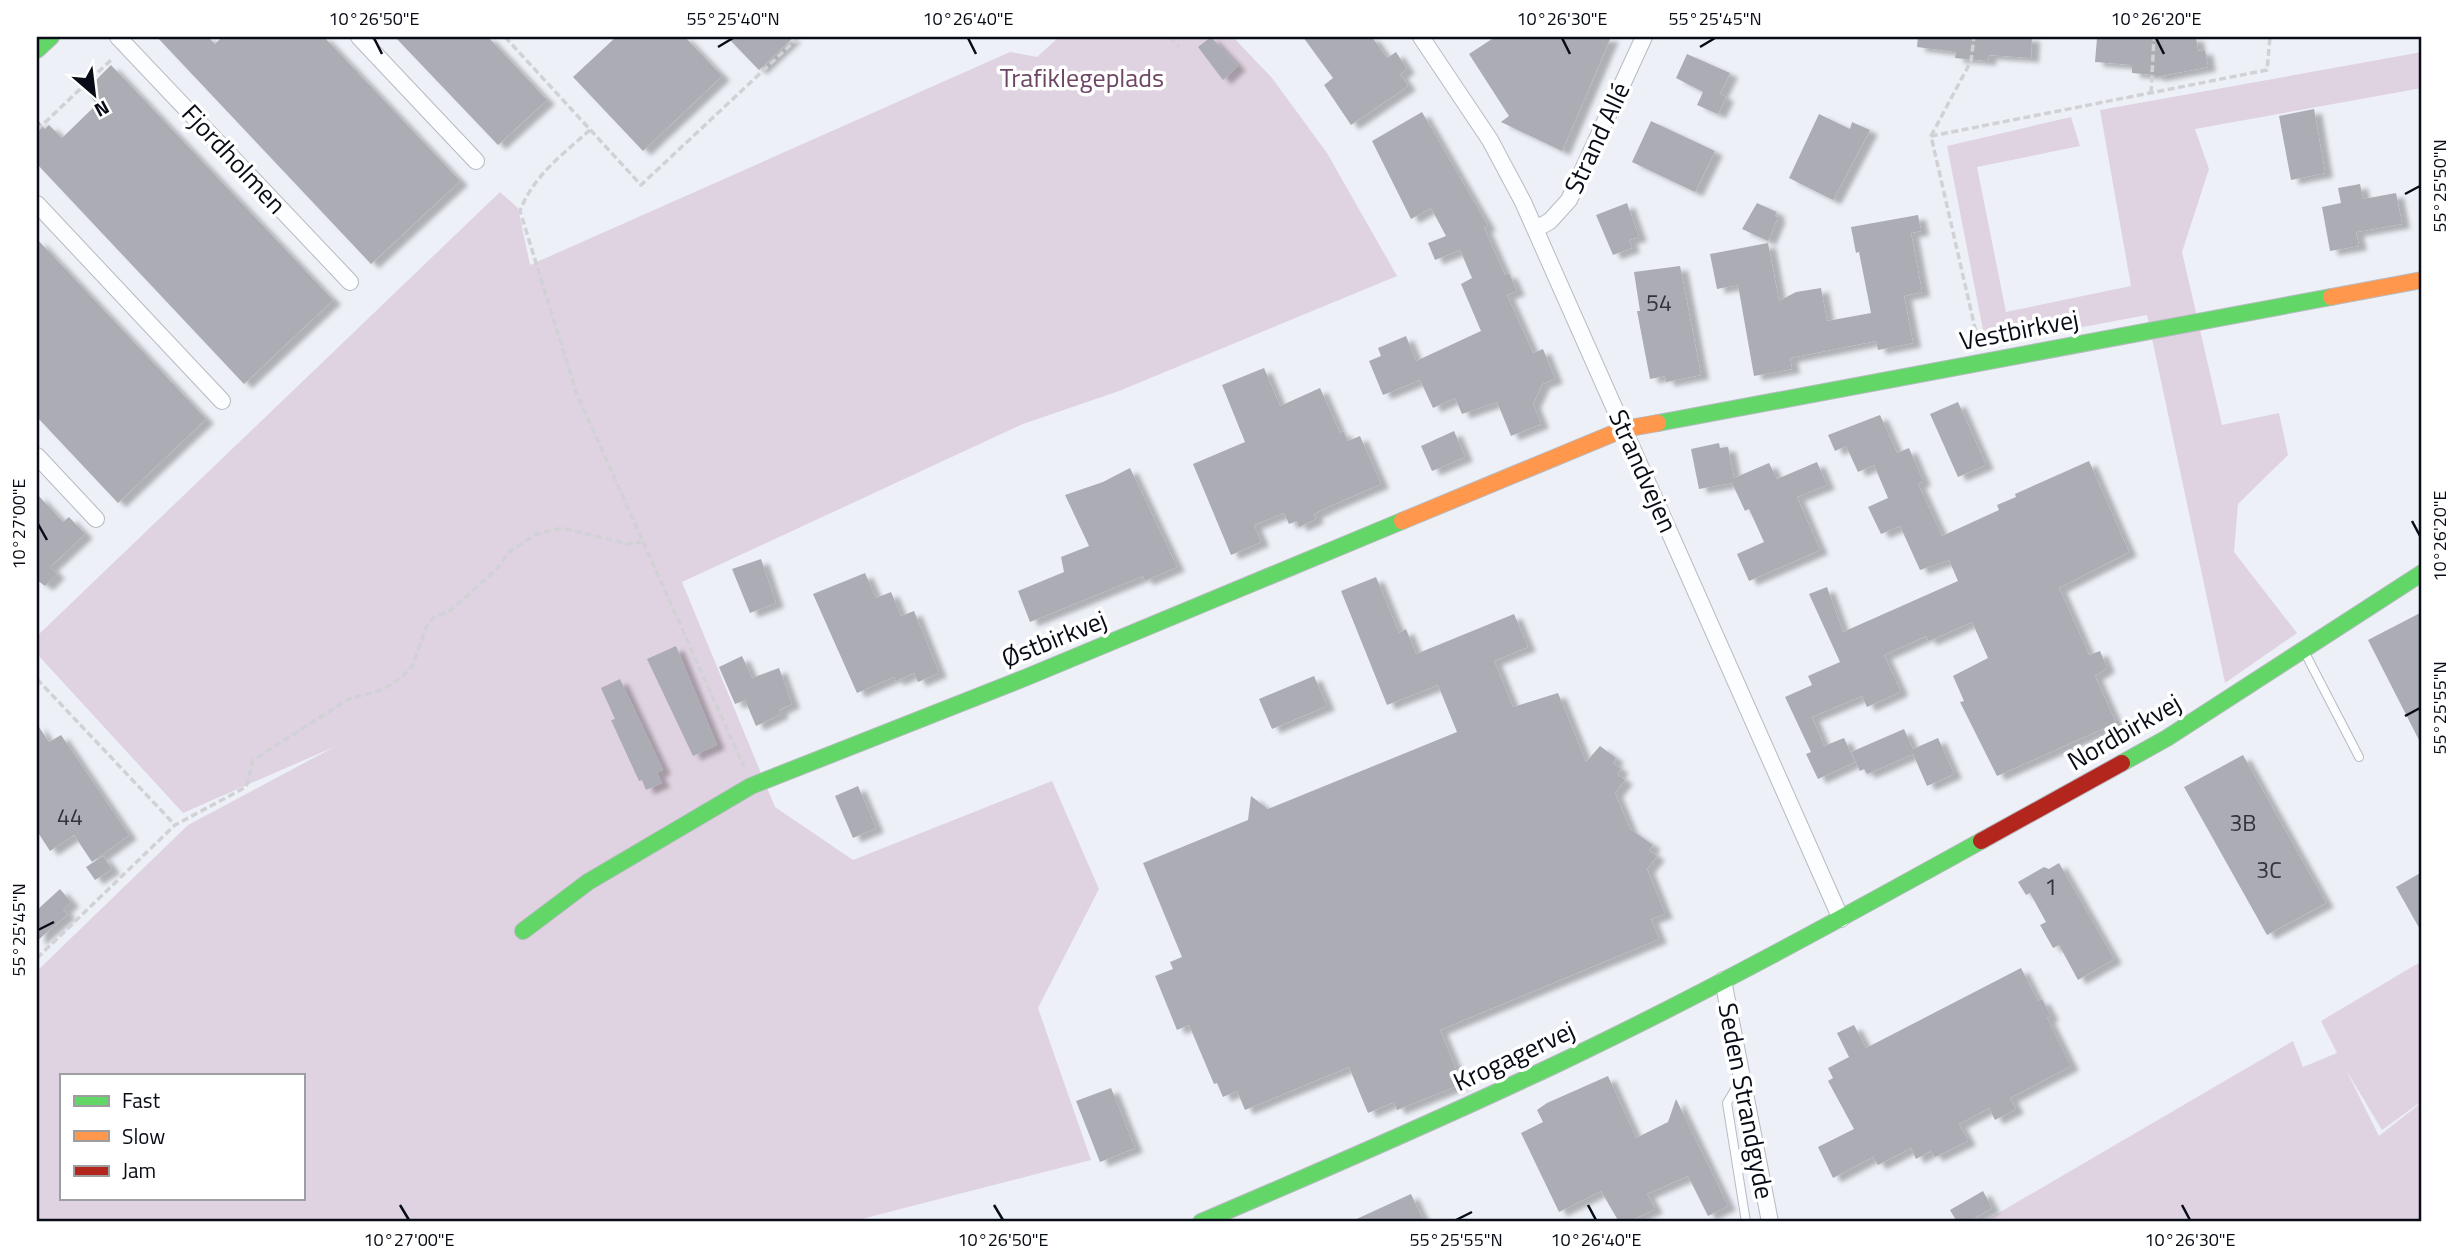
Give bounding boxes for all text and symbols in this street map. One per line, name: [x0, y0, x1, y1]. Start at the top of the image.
text: 10°26'50"E: [329, 5, 420, 32]
text: 55°25'40"N: [686, 5, 780, 32]
text: 10°26'40"E: [923, 5, 1014, 32]
text: 10°26'30"E: [1517, 5, 1608, 32]
text: 55°25'45"N: [1668, 5, 1762, 32]
text: 10°26'20"E: [2111, 5, 2202, 32]
park label: Trafiklegeplads: [1000, 58, 1164, 97]
north arrow: [60, 60, 130, 130]
street label: Strand Allé: [1554, 76, 1639, 200]
text: N: [90, 94, 115, 125]
street label: Fjordholmen: [173, 95, 296, 222]
text: 55°25'50"N: [2426, 139, 2453, 233]
house number: 54: [1646, 285, 1672, 320]
street label: Vestbirkvej: [1956, 299, 2082, 360]
street label: Strandvejen: [1599, 403, 1688, 539]
text: 10°27'00"E: [5, 478, 32, 569]
text: 10°26'20"E: [2426, 490, 2453, 581]
street label: Østbirkvej: [995, 600, 1112, 677]
text: 55°25'55"N: [2426, 661, 2453, 755]
street label: Nordbirkvej: [2060, 683, 2188, 780]
house number: 44: [57, 799, 83, 834]
house number: 3B: [2229, 805, 2257, 840]
house number: 3C: [2256, 852, 2282, 887]
house number: 1: [2045, 869, 2057, 904]
text: 55°25'45"N: [5, 883, 32, 977]
street label: Seden Strandgyde: [1708, 999, 1785, 1202]
street label: Krogagervej: [1447, 1010, 1581, 1101]
legend: [60, 1074, 304, 1200]
text: Fast: [122, 1084, 161, 1116]
text: Slow: [122, 1120, 165, 1152]
text: Jam: [122, 1154, 156, 1186]
text: 10°27'00"E: [364, 1226, 455, 1253]
text: 10°26'50"E: [958, 1226, 1049, 1253]
text: 55°25'55"N: [1409, 1226, 1503, 1253]
text: 10°26'40"E: [1551, 1226, 1642, 1253]
text: 10°26'30"E: [2145, 1226, 2236, 1253]

